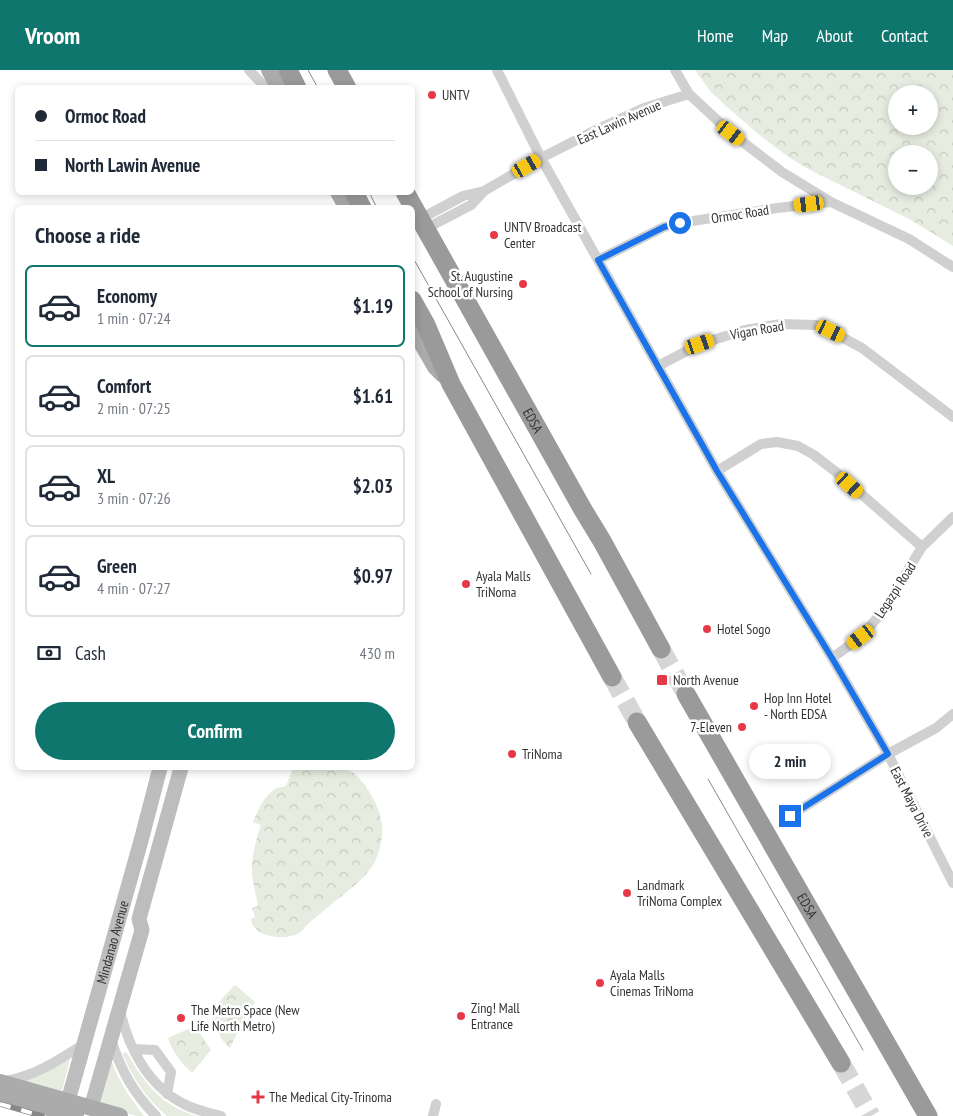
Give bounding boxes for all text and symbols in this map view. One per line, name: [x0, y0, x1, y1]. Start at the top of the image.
text: Vroom: [25, 20, 80, 51]
text: Home: [697, 24, 734, 47]
text: Map: [762, 24, 788, 47]
text: About: [816, 24, 853, 47]
text: Contact: [881, 24, 928, 47]
map controls: [888, 85, 938, 195]
button: +: [888, 85, 938, 135]
place label: UNTV: [442, 86, 470, 104]
marker: UNTV: [426, 89, 438, 101]
street label: East Lawin Avenue: [574, 95, 664, 148]
text: Ormoc Road: [65, 104, 146, 128]
car: [714, 118, 747, 148]
button: −: [888, 145, 938, 195]
car: [510, 152, 543, 180]
text: North Lawin Avenue: [65, 153, 200, 177]
car: [793, 195, 824, 213]
street label: Ormoc Road: [710, 201, 770, 227]
route start: [669, 212, 691, 234]
place label: UNTV Broadcast Center: [504, 218, 582, 252]
text: Choose a ride: [35, 221, 140, 249]
marker: UNTV Broadcast Center: [488, 229, 500, 241]
place label: St. Augustine School of Nursing: [428, 267, 513, 301]
marker: St. Augustine School of Nursing: [517, 278, 529, 290]
icon: car: [37, 284, 82, 329]
text: Economy: [97, 284, 157, 308]
text: $1.19: [353, 294, 393, 318]
text: 1 min · 07:24: [97, 308, 171, 328]
street label: Vigan Road: [728, 316, 785, 344]
car: [814, 318, 847, 344]
car: [683, 332, 716, 356]
icon: car: [37, 374, 82, 419]
text: Comfort: [97, 374, 151, 398]
text: $1.61: [353, 384, 393, 408]
text: 2 min · 07:25: [97, 398, 171, 418]
street label: EDSA: [519, 405, 547, 437]
icon: car: [37, 464, 82, 509]
text: XL: [97, 464, 115, 488]
car: [833, 469, 866, 501]
text: $2.03: [353, 474, 393, 498]
text: 3 min · 07:26: [97, 488, 171, 508]
icon: car: [37, 554, 82, 599]
text: Green: [97, 554, 137, 578]
street label: Legazpi Road: [870, 558, 920, 622]
text: $0.97: [353, 564, 393, 588]
place label: Ayala Malls TriNoma: [476, 567, 531, 601]
text: 4 min · 07:27: [97, 578, 171, 598]
marker: Ayala Malls TriNoma: [460, 578, 472, 590]
place label: Hotel Sogo: [717, 620, 770, 638]
car: [844, 622, 877, 652]
marker: Hotel Sogo: [701, 623, 713, 635]
icon: cash: [35, 639, 63, 667]
text: Cash: [75, 641, 106, 665]
text: 430 m: [360, 643, 395, 663]
place label: North Avenue: [673, 671, 739, 689]
marker: North Avenue: [655, 673, 669, 687]
place label: Hop Inn Hotel - North EDSA: [764, 689, 832, 723]
marker: Hop Inn Hotel - North EDSA: [748, 700, 760, 712]
button: Confirm: [35, 702, 395, 760]
place label: 7-Eleven: [690, 718, 732, 736]
marker: 7-Eleven: [736, 721, 748, 733]
callout: 2 min: [749, 744, 831, 778]
place label: TriNoma: [522, 745, 562, 763]
marker: TriNoma: [506, 748, 518, 760]
text: 2 min: [774, 751, 806, 771]
street label: East Maya Drive: [887, 764, 938, 841]
route end: [779, 805, 801, 827]
place label: Landmark TriNoma Complex: [637, 876, 722, 910]
marker: Landmark TriNoma Complex: [621, 887, 633, 899]
street label: EDSA: [793, 890, 822, 922]
street label: Mindanao Avenue: [92, 898, 133, 986]
place label: Ayala Malls Cinemas TriNoma: [610, 966, 694, 1000]
marker: Ayala Malls Cinemas TriNoma: [594, 977, 606, 989]
place label: Zing! Mall Entrance: [471, 999, 521, 1033]
place label: The Metro Space (New Life North Metro): [191, 1001, 300, 1035]
marker: Zing! Mall Entrance: [455, 1010, 467, 1022]
marker: The Metro Space (New Life North Metro): [175, 1012, 187, 1024]
place label: The Medical City-Trinoma: [269, 1088, 392, 1106]
marker: The Medical City-Trinoma: [251, 1090, 265, 1104]

